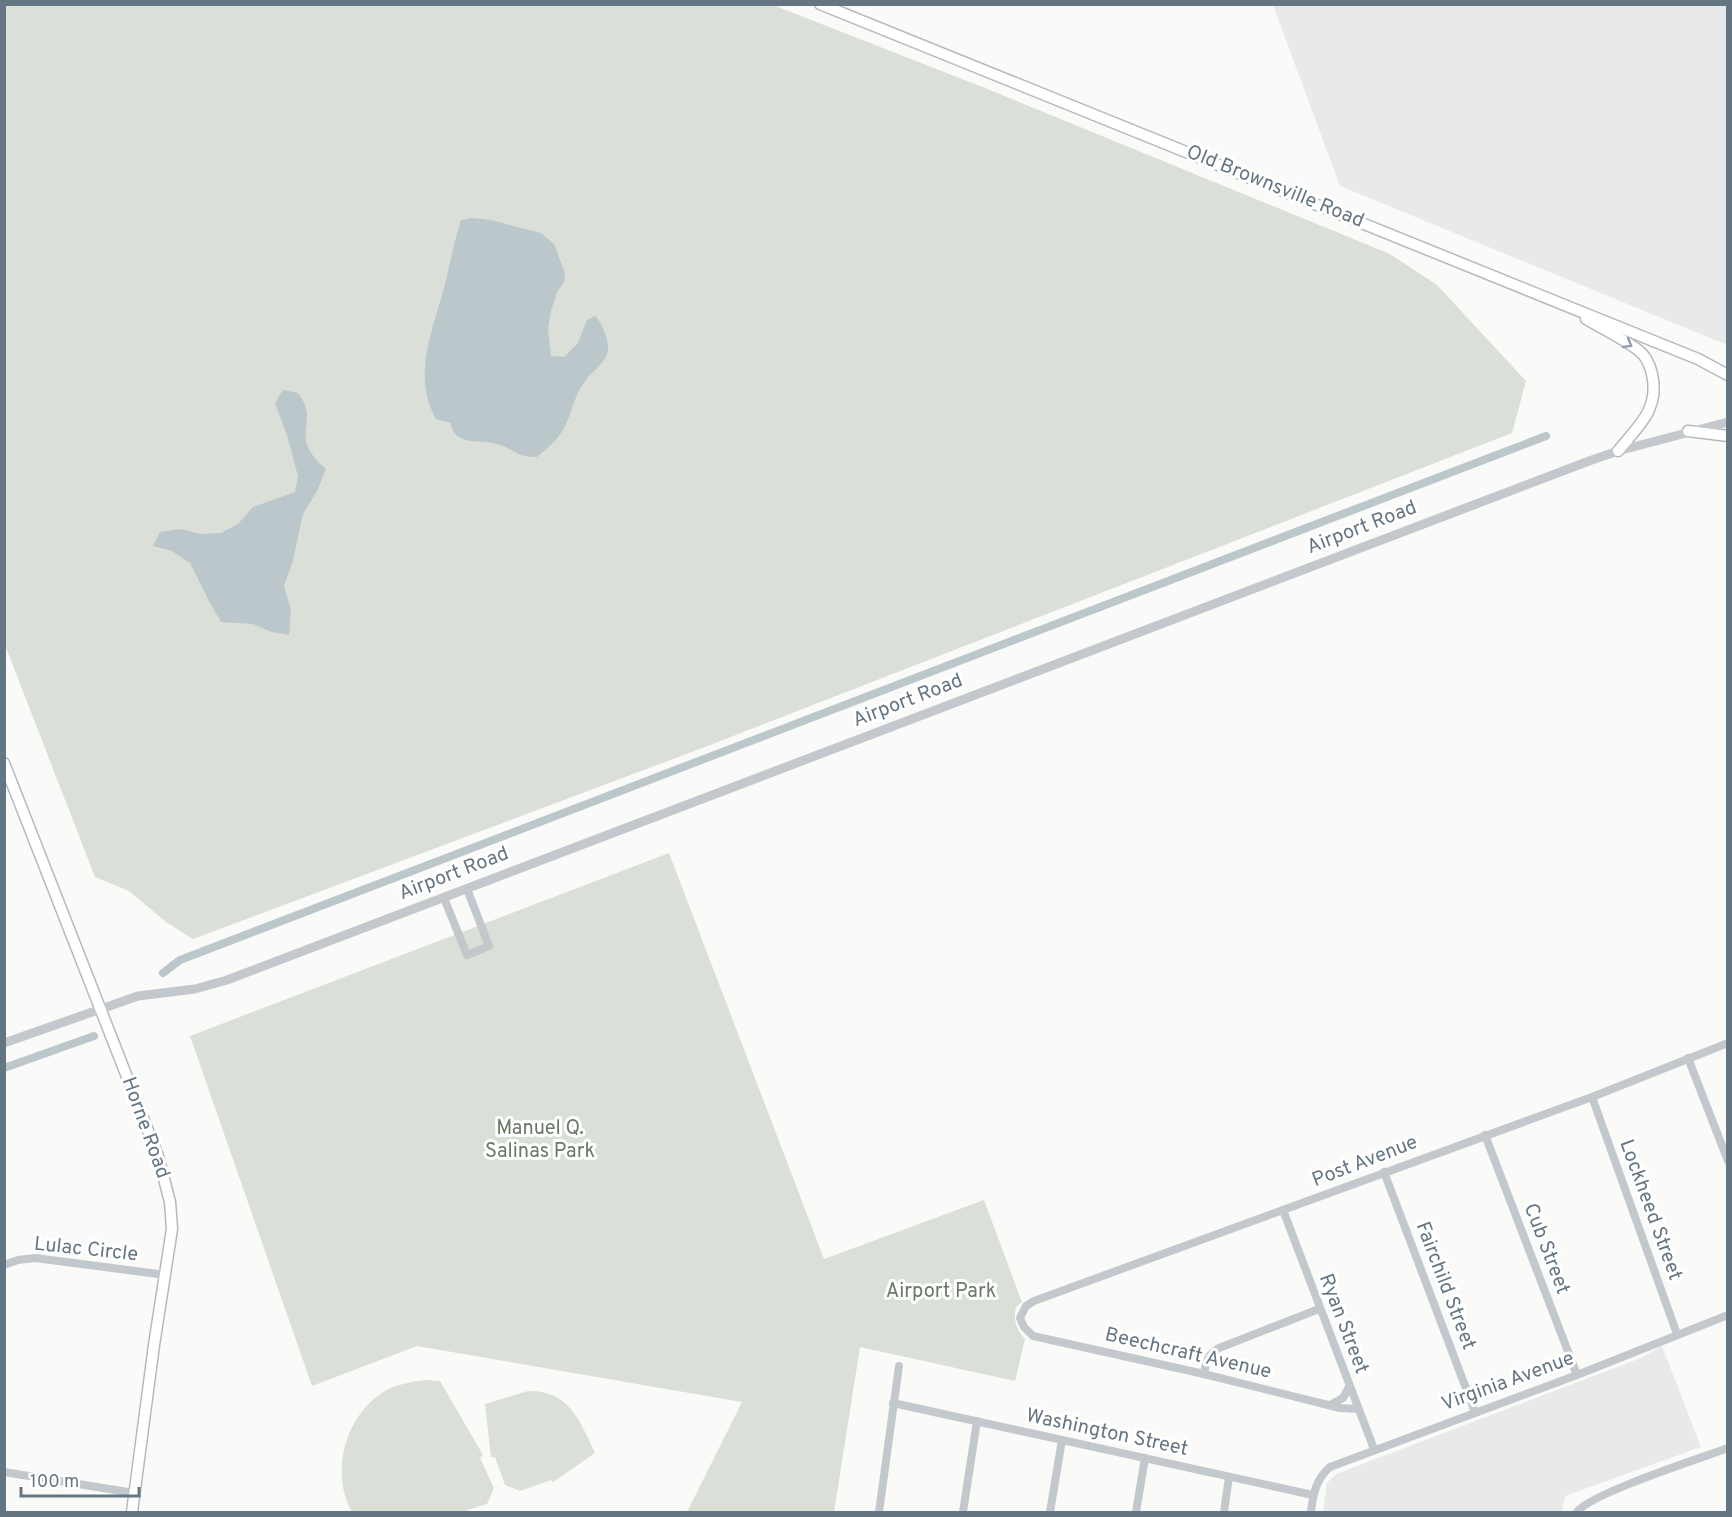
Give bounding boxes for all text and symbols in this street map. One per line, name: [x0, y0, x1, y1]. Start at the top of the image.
street label: Old Brownsville Road: [1182, 139, 1368, 235]
one-way arrow: [1622, 337, 1632, 349]
street label: Airport Road: [1303, 495, 1421, 561]
street label: Airport Road: [849, 668, 967, 734]
street label: Airport Road: [395, 841, 513, 907]
street label: Horne Road: [115, 1074, 175, 1182]
park label: Manuel Q. Salinas Park: [485, 1116, 595, 1165]
street label: Post Avenue: [1308, 1130, 1422, 1194]
street label: Lockheed Street: [1612, 1136, 1688, 1284]
street label: Cub Street: [1517, 1200, 1575, 1298]
street label: Fairchild Street: [1409, 1218, 1481, 1354]
street label: Lulac Circle: [33, 1232, 139, 1268]
street label: Ryan Street: [1312, 1270, 1374, 1378]
park label: Airport Park: [886, 1279, 996, 1305]
street label: Beechcraft Avenue: [1102, 1322, 1274, 1386]
street label: Virginia Avenue: [1438, 1346, 1578, 1418]
street label: Washington Street: [1024, 1403, 1190, 1463]
scale bar: [21, 1460, 140, 1498]
text: 100 m: [30, 1471, 79, 1494]

